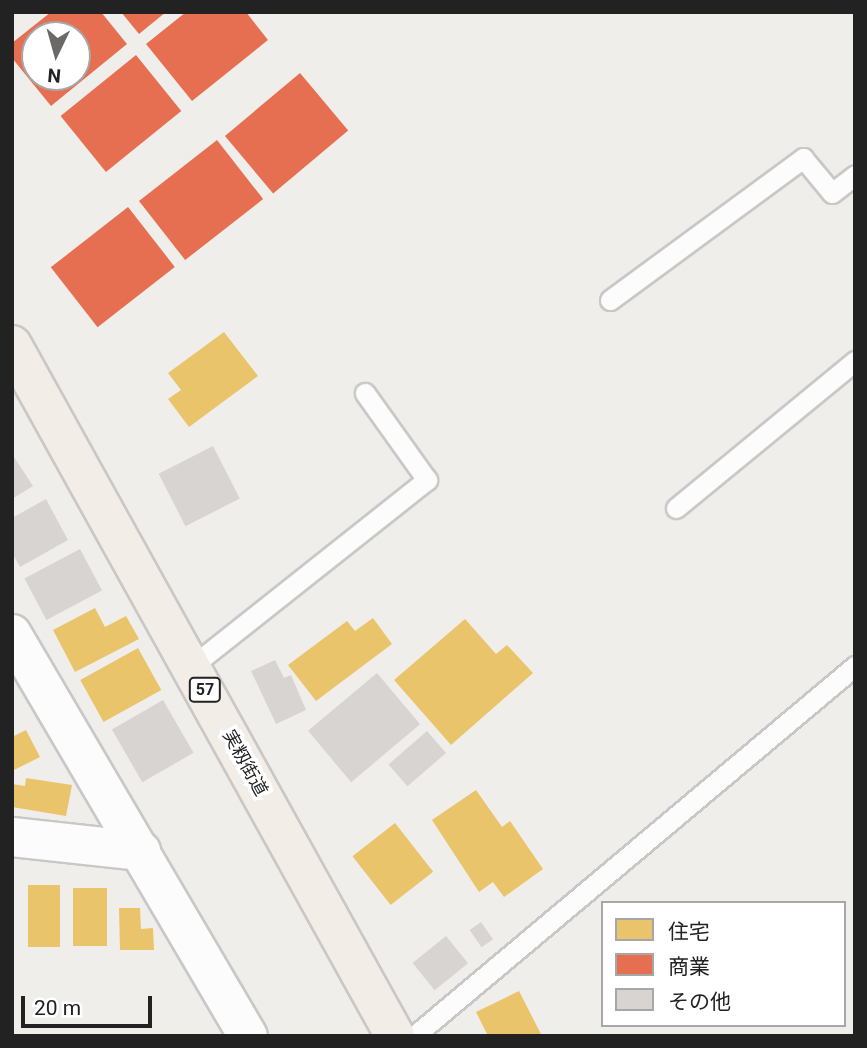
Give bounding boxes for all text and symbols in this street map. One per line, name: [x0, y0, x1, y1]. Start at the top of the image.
north arrow: [21, 21, 91, 91]
text: N: [47, 63, 62, 87]
road number: 57: [188, 678, 222, 702]
street label: 実籾街道: [218, 726, 272, 800]
legend: [601, 901, 846, 1027]
text: 住宅: [668, 920, 710, 944]
text: 商業: [668, 955, 710, 979]
scale bar: [24, 982, 156, 1026]
text: その他: [668, 990, 731, 1014]
text: 20 m: [34, 996, 81, 1020]

